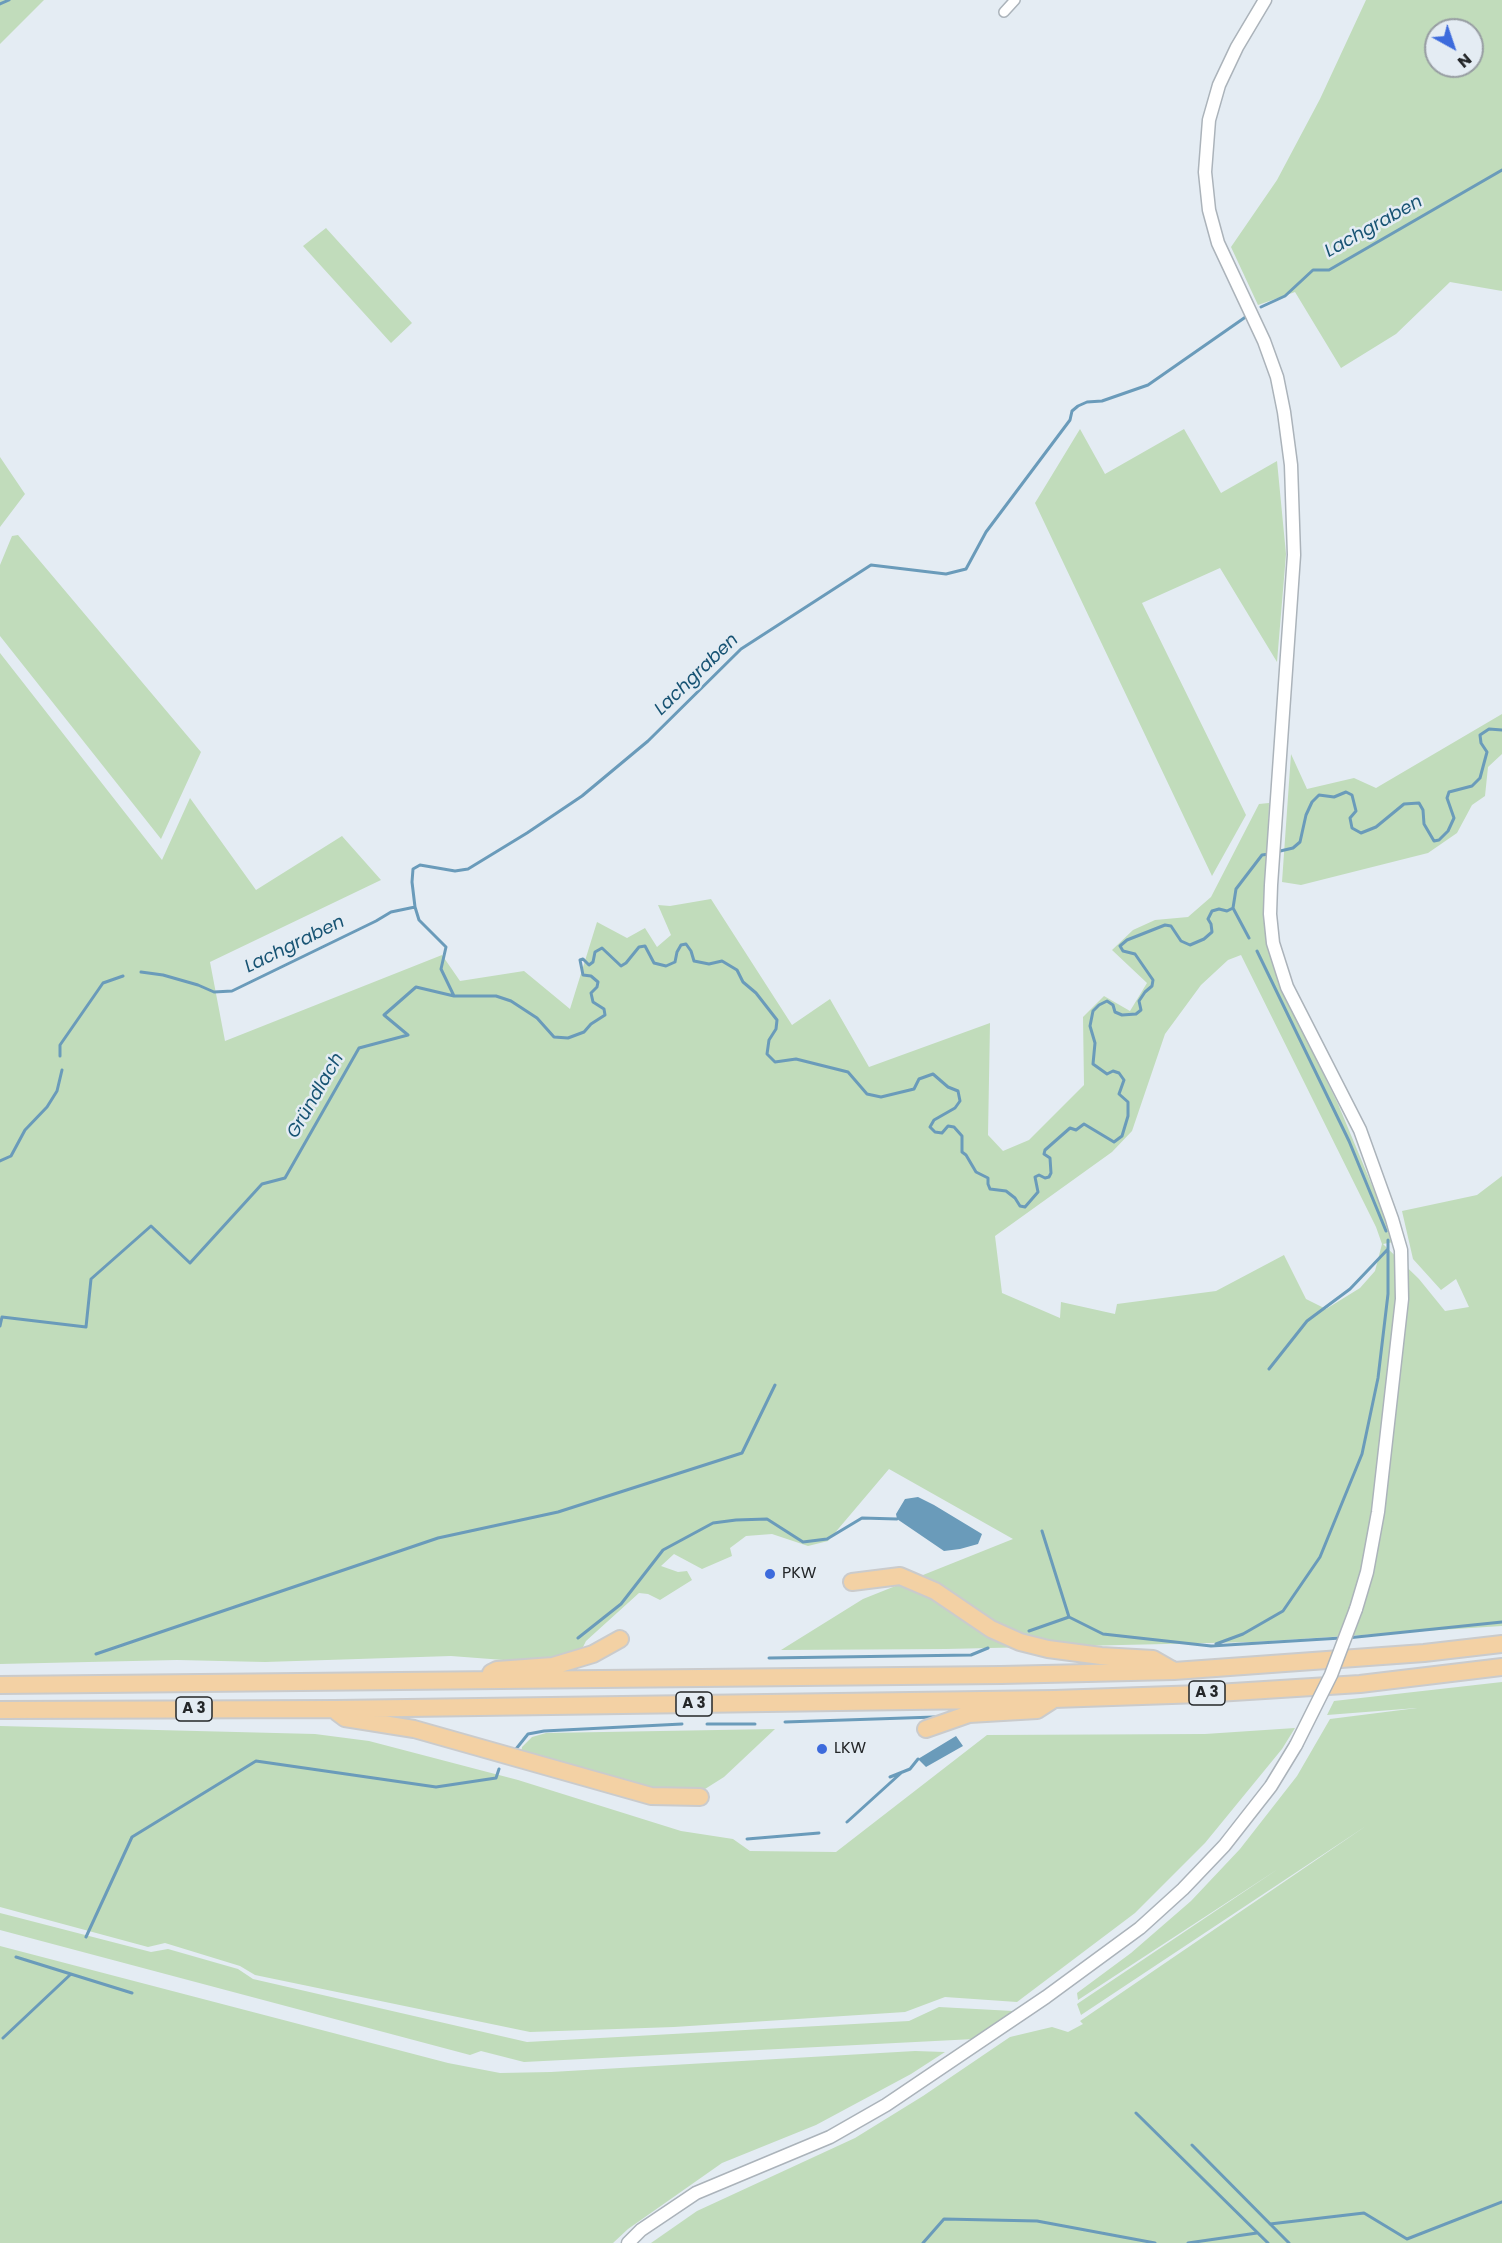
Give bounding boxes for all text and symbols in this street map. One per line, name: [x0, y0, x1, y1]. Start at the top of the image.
north arrow: [1424, 18, 1484, 78]
text: N: [1453, 48, 1477, 73]
water label: Lachgraben: [1321, 191, 1427, 263]
water label: Lachgraben: [651, 630, 743, 720]
water label: Lachgraben: [242, 912, 348, 978]
water label: Gründlach: [283, 1049, 349, 1143]
place label: PKW: [782, 1564, 816, 1584]
marker: PKW: [763, 1567, 777, 1581]
road number: A 3: [1189, 1681, 1225, 1705]
road number: A 3: [676, 1692, 712, 1716]
road number: A 3: [176, 1697, 212, 1721]
place label: LKW: [834, 1739, 866, 1759]
marker: LKW: [815, 1742, 829, 1756]

